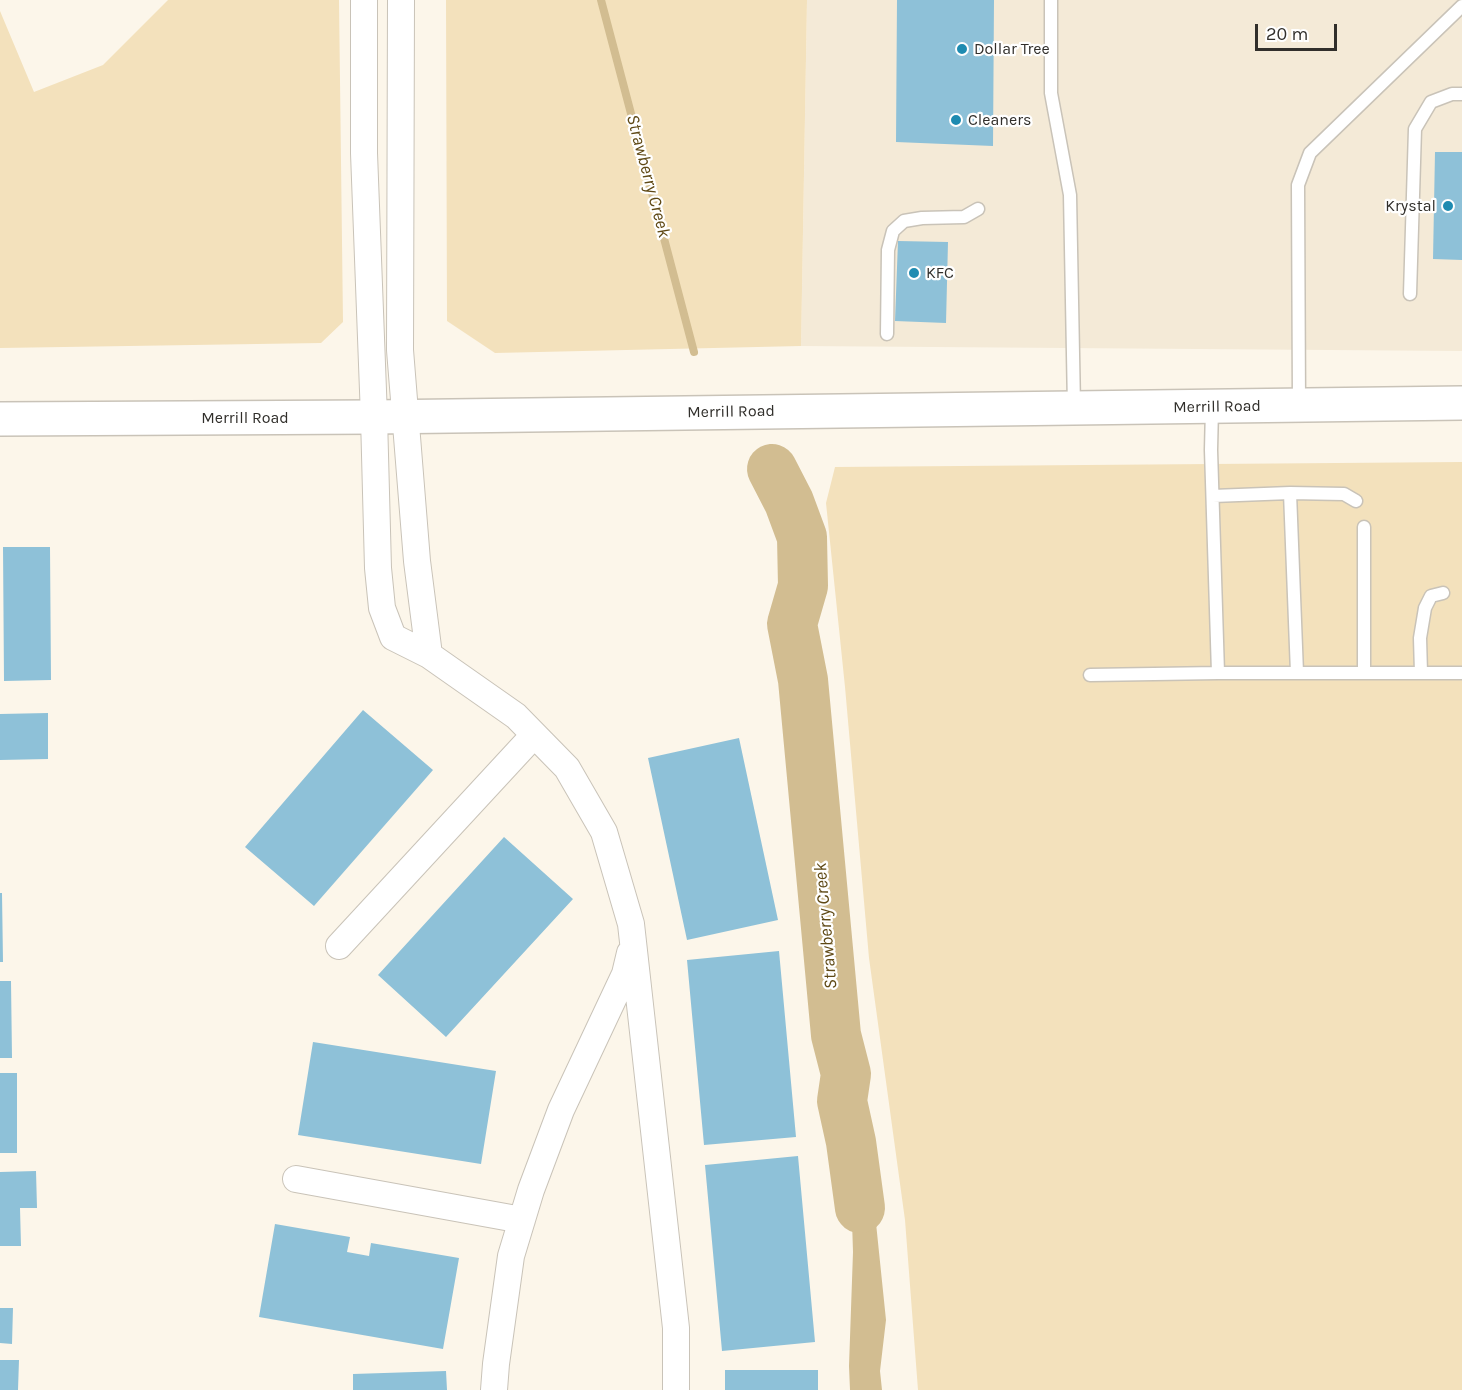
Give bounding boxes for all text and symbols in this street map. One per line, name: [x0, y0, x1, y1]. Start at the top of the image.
scale bar: [1258, 12, 1340, 50]
text: 20 m: [1266, 23, 1308, 45]
place label: Dollar Tree: [974, 39, 1050, 59]
marker: Dollar Tree: [955, 42, 969, 56]
place label: Cleaners: [968, 110, 1031, 130]
water label: Strawberry Creek: [621, 112, 675, 240]
marker: Cleaners: [949, 113, 963, 127]
place label: Krystal: [1385, 196, 1436, 216]
marker: Krystal: [1441, 199, 1455, 213]
place label: KFC: [926, 263, 954, 283]
marker: KFC: [907, 266, 921, 280]
street label: Merrill Road: [1173, 397, 1261, 417]
street label: Merrill Road: [687, 402, 775, 422]
street label: Merrill Road: [201, 408, 289, 428]
water label: Strawberry Creek: [810, 862, 842, 990]

